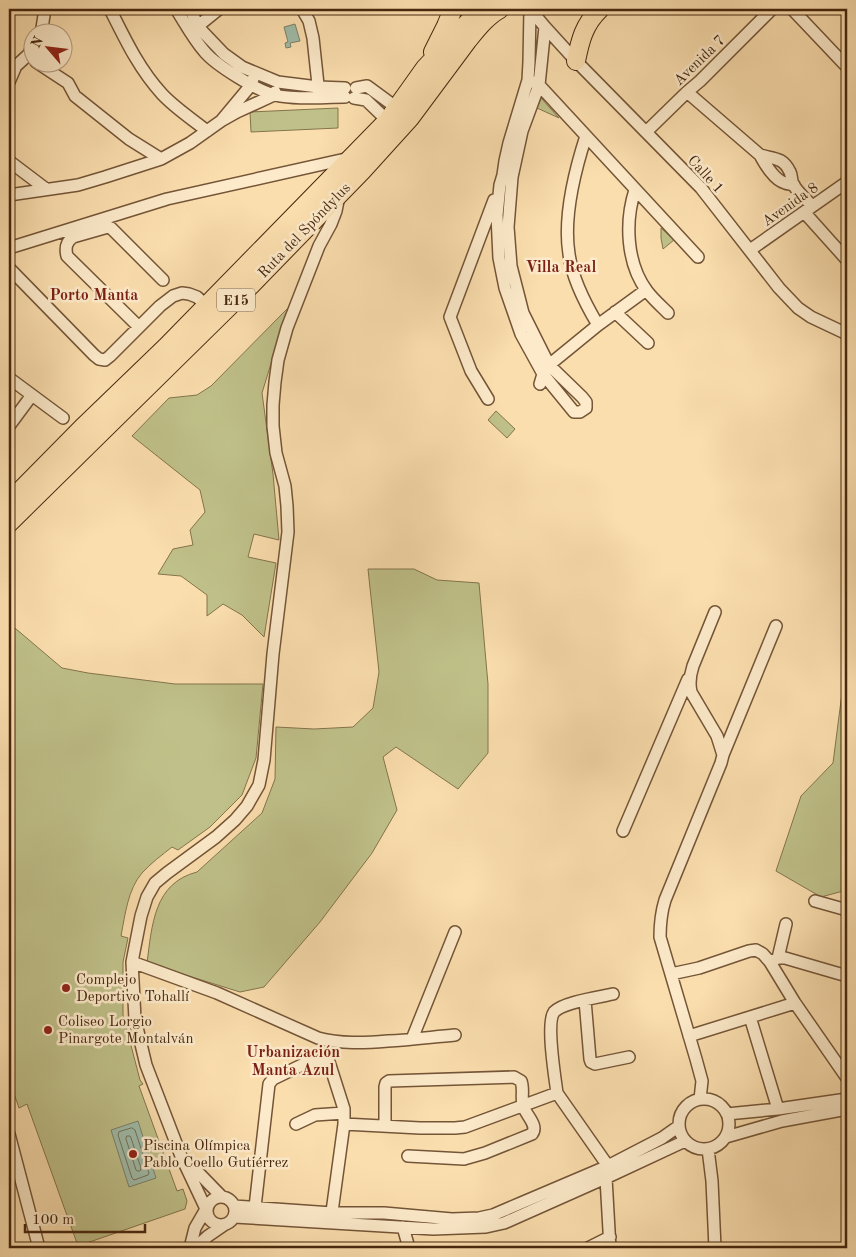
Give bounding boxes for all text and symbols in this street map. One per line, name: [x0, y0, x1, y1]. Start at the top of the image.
north arrow: [22, 22, 72, 72]
street label: Avenida 7: [671, 33, 729, 89]
text: N: [29, 34, 46, 50]
street label: Calle 1: [684, 153, 726, 197]
street label: Avenida 8: [760, 180, 822, 230]
street label: Ruta del Spóndylus: [256, 181, 354, 281]
district label: Villa Real: [526, 260, 596, 276]
district label: Porto Manta: [50, 288, 139, 304]
road number: E15: [217, 288, 255, 312]
place label: Complejo Deportivo Tohallí: [76, 973, 190, 1005]
marker: Complejo Deportivo Tohallí: [60, 982, 72, 994]
place label: Coliseo Lorgio Pinargote Montalván: [58, 1015, 194, 1047]
marker: Coliseo Lorgio Pinargote Montalván: [42, 1024, 54, 1036]
district label: Urbanización Manta Azul: [246, 1045, 340, 1079]
place label: Piscina Olímpica Pablo Coello Gutiérrez: [143, 1139, 288, 1171]
marker: Piscina Olímpica Pablo Coello Gutiérrez: [127, 1148, 139, 1160]
scale bar: [25, 1202, 145, 1234]
text: 100 m: [32, 1213, 74, 1228]

